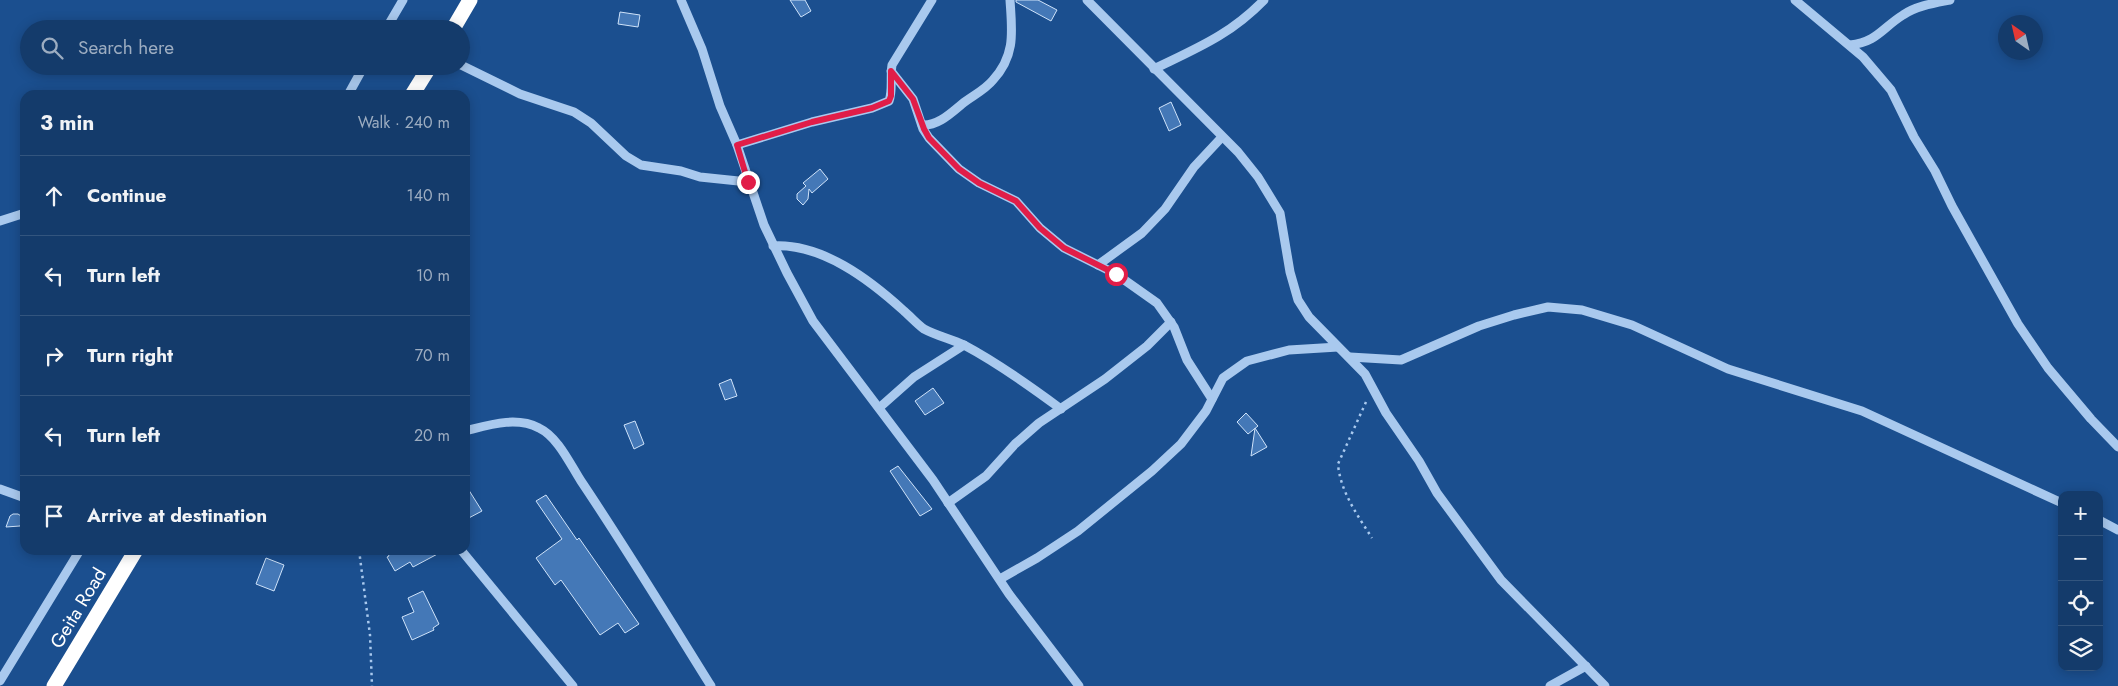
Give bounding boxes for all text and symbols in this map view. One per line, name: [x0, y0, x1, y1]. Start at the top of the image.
north arrow: [1998, 15, 2043, 60]
search box: [20, 20, 470, 75]
icon: search: [38, 34, 66, 62]
text: Search here: [78, 34, 174, 61]
text: 3 min: [40, 108, 94, 138]
text: Walk · 240 m: [358, 111, 450, 134]
route end: [737, 171, 760, 194]
icon: ahead: [40, 182, 68, 210]
text: Continue: [87, 182, 166, 209]
text: 140 m: [407, 184, 450, 207]
icon: left: [40, 262, 68, 290]
text: Turn left: [87, 262, 160, 289]
route start: [1105, 263, 1128, 286]
text: 10 m: [416, 264, 450, 287]
icon: right: [40, 342, 68, 370]
text: Turn right: [87, 342, 173, 369]
text: 70 m: [415, 344, 450, 367]
icon: left: [40, 422, 68, 450]
text: Turn left: [87, 422, 160, 449]
text: 20 m: [414, 424, 450, 447]
map controls: [2058, 491, 2103, 671]
button: +: [2058, 491, 2103, 536]
icon: arrive: [40, 502, 68, 530]
text: Arrive at destination: [87, 502, 267, 529]
button: −: [2058, 536, 2103, 581]
street label: Geita Road: [43, 563, 113, 653]
button: locate: [2058, 581, 2103, 626]
button: layers: [2058, 626, 2103, 671]

